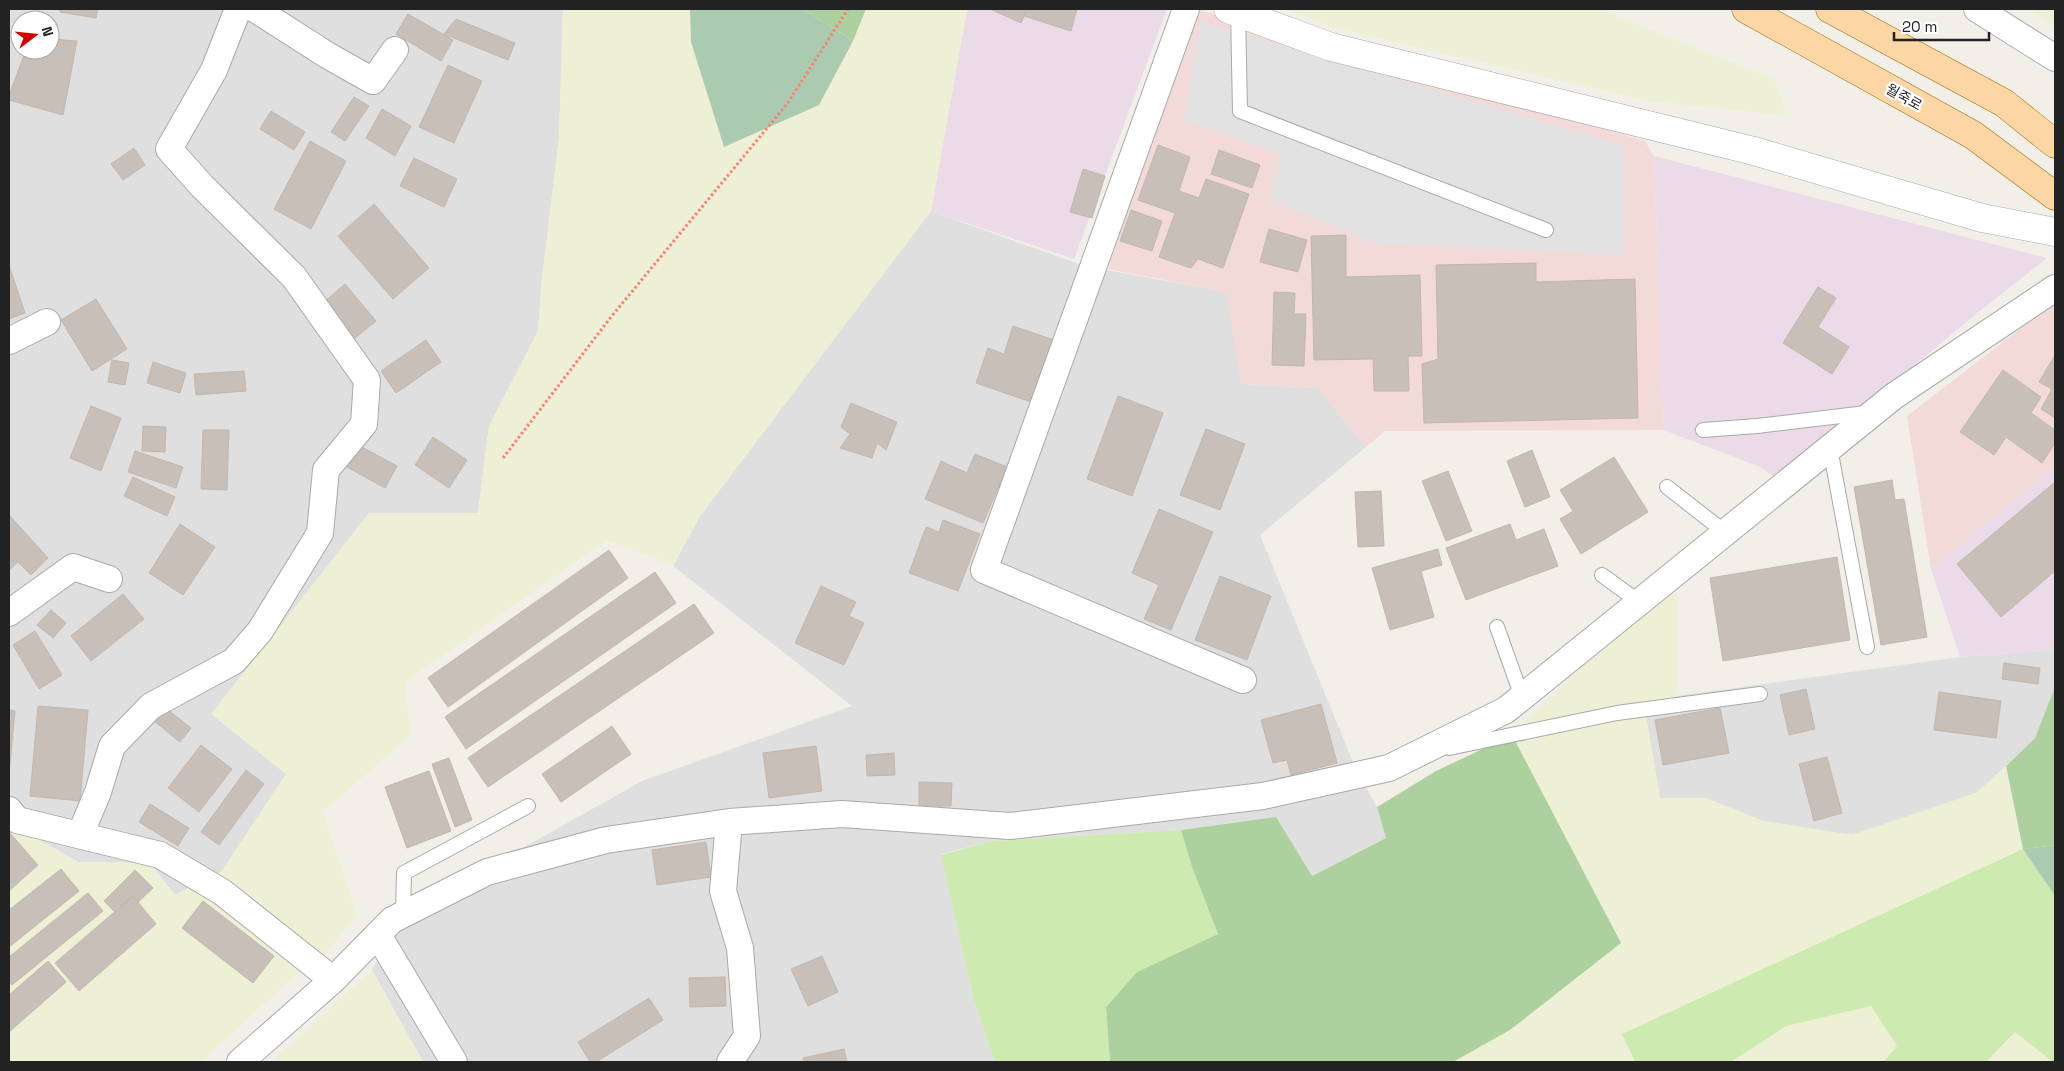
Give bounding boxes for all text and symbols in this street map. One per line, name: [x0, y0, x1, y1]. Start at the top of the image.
north arrow: [10, 10, 60, 60]
scale bar: [1894, 10, 1989, 42]
text: 20 m: [1902, 17, 1937, 36]
text: N: [38, 24, 57, 38]
street label: 월죽로: [1883, 80, 1925, 114]

